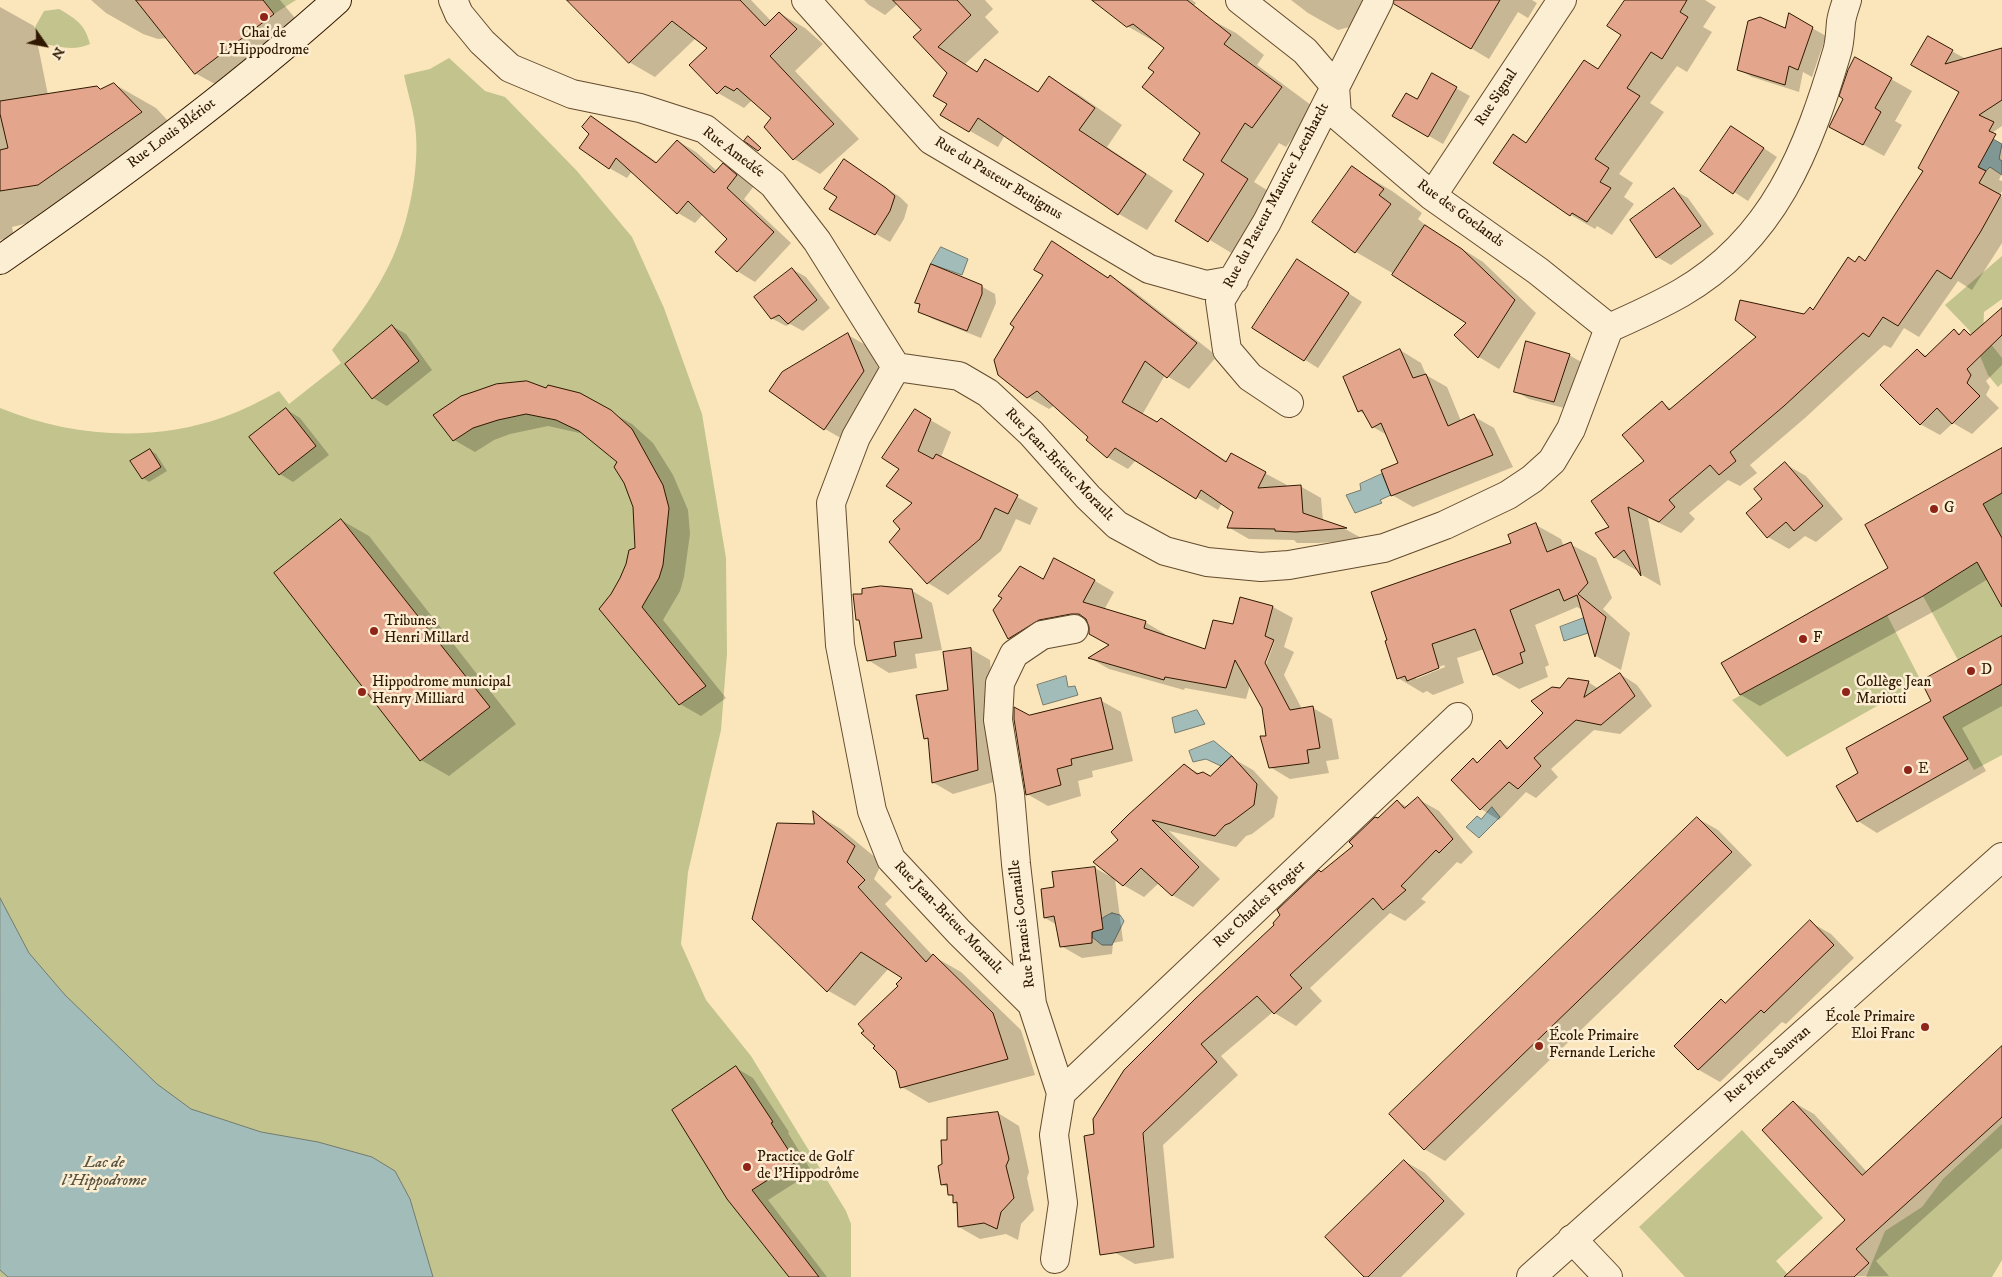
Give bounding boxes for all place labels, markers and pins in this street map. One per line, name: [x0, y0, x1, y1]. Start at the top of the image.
marker: Chai de L'Hippodrome: [258, 11, 270, 23]
place label: Chai de L'Hippodrome: [219, 25, 309, 60]
place label: G: [1944, 500, 1954, 518]
marker: G: [1928, 503, 1940, 515]
place label: Tribunes Henri Millard: [384, 613, 469, 648]
marker: Tribunes Henri Millard: [368, 625, 380, 637]
place label: F: [1813, 630, 1822, 648]
marker: F: [1797, 633, 1809, 645]
place label: D: [1981, 662, 1992, 680]
marker: D: [1965, 665, 1977, 677]
place label: Hippodrome municipal Henry Milliard: [372, 674, 511, 709]
place label: Collège Jean Mariotti: [1856, 674, 1931, 709]
marker: Hippodrome municipal Henry Milliard: [356, 686, 368, 698]
marker: Collège Jean Mariotti: [1840, 686, 1852, 698]
place label: E: [1918, 761, 1929, 779]
marker: E: [1902, 764, 1914, 776]
place label: École Primaire Eloi Franc: [1825, 1009, 1915, 1044]
marker: École Primaire Eloi Franc: [1919, 1021, 1931, 1033]
place label: École Primaire Fernande Leriche: [1549, 1028, 1655, 1063]
marker: École Primaire Fernande Leriche: [1533, 1040, 1545, 1052]
place label: Practice de Golf de l'Hippodrôme: [757, 1149, 859, 1184]
marker: Practice de Golf de l'Hippodrôme: [741, 1161, 753, 1173]

